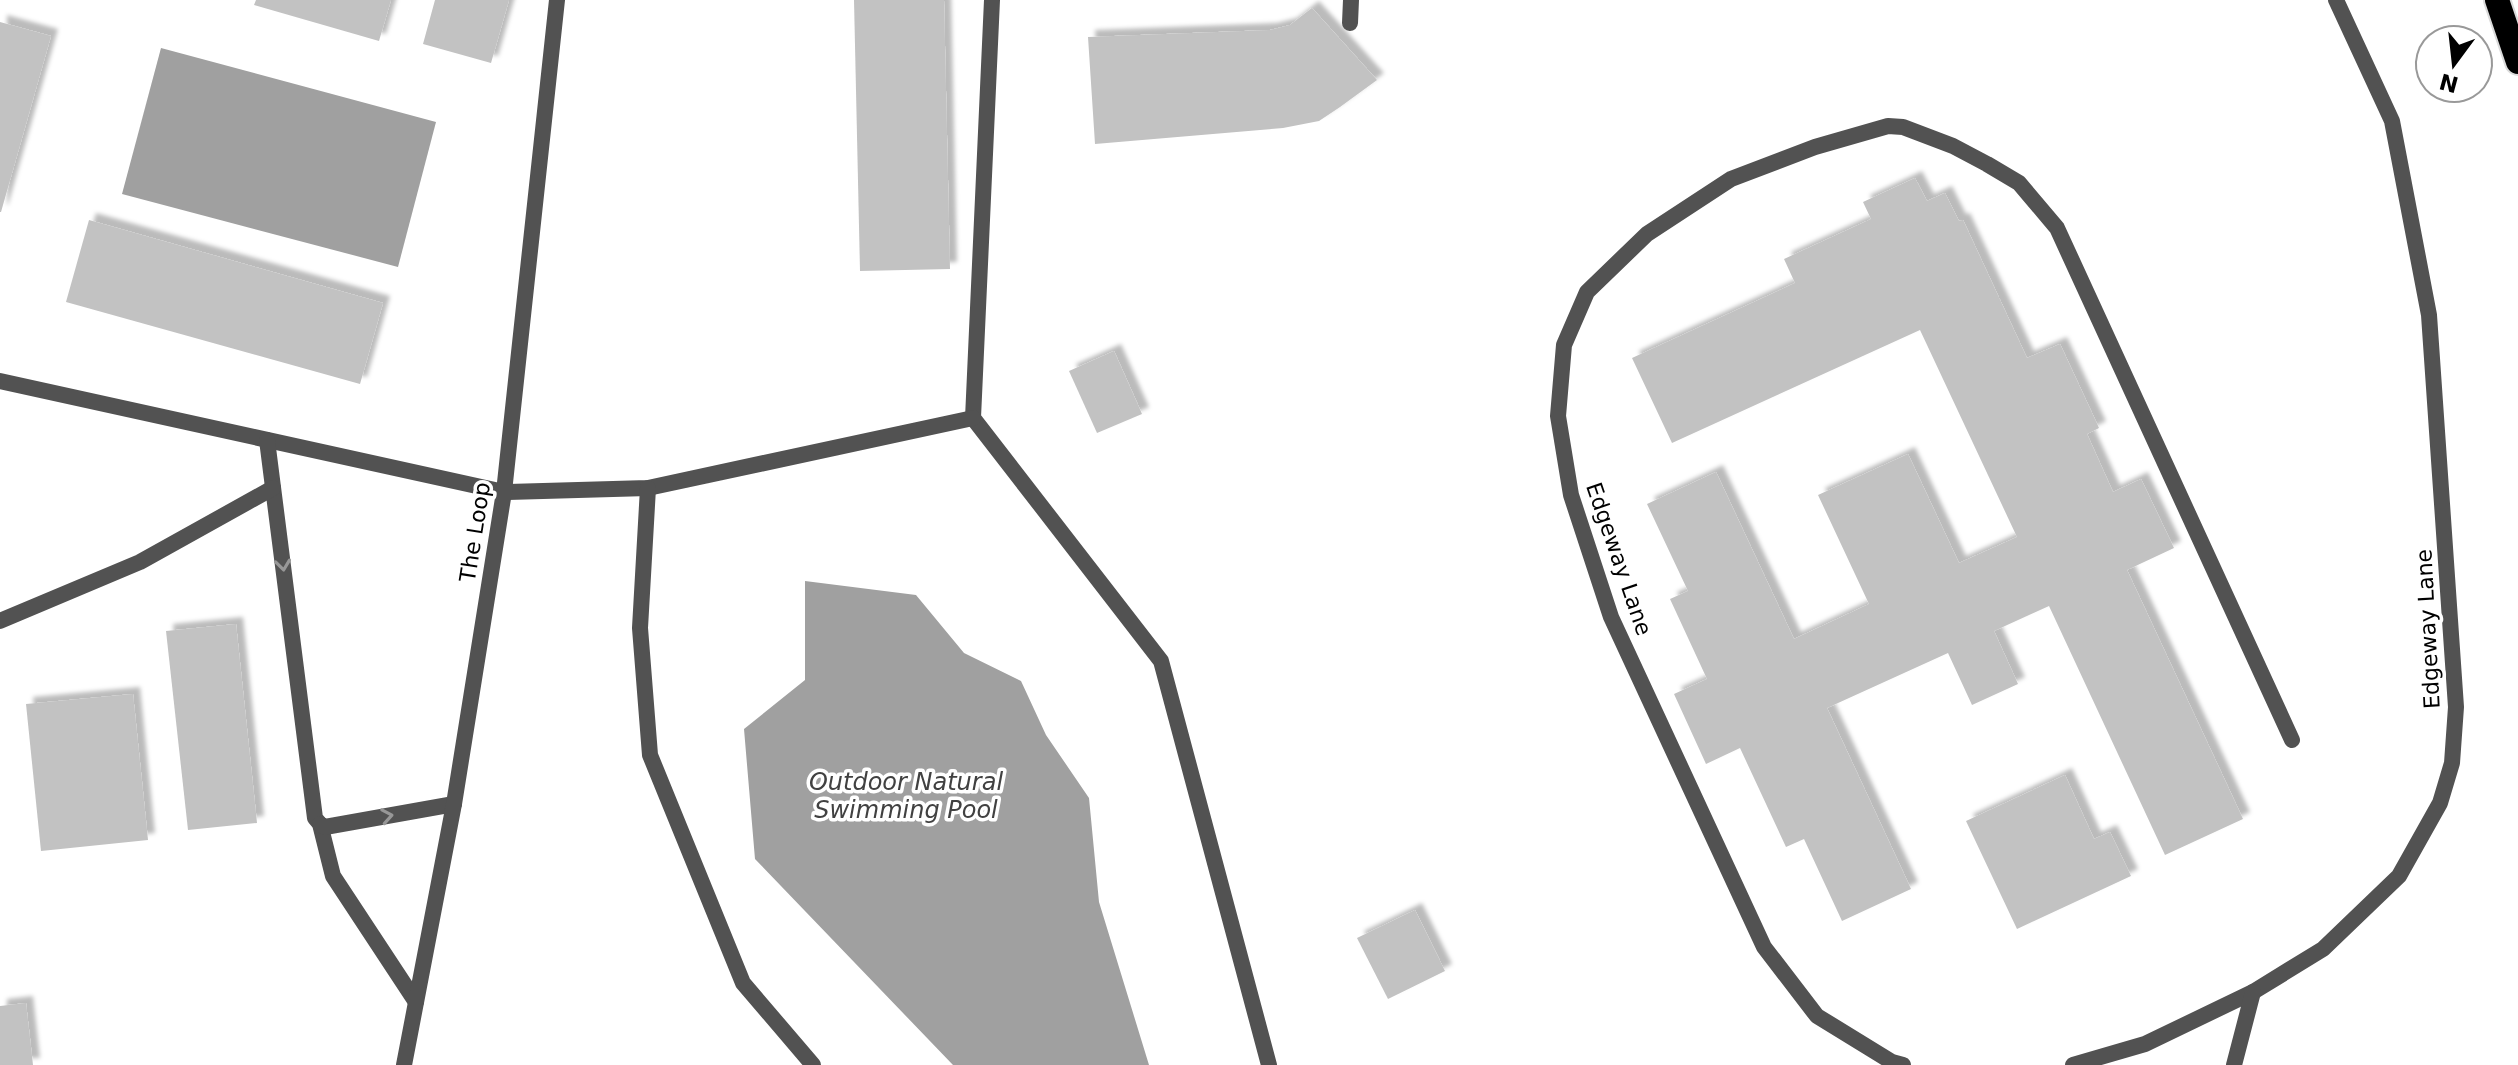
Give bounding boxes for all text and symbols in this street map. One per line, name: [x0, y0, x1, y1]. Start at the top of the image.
north arrow: [2414, 24, 2494, 104]
text: N: [2437, 68, 2461, 97]
street label: Edgeway Lane: [1581, 479, 1657, 639]
street label: The Loop: [455, 480, 495, 585]
street label: Edgeway Lane: [2411, 548, 2445, 710]
one-way arrow: [274, 559, 291, 572]
water label: Outdoor Natural Swimming Pool: [809, 768, 1003, 824]
one-way arrow: [380, 808, 393, 825]

